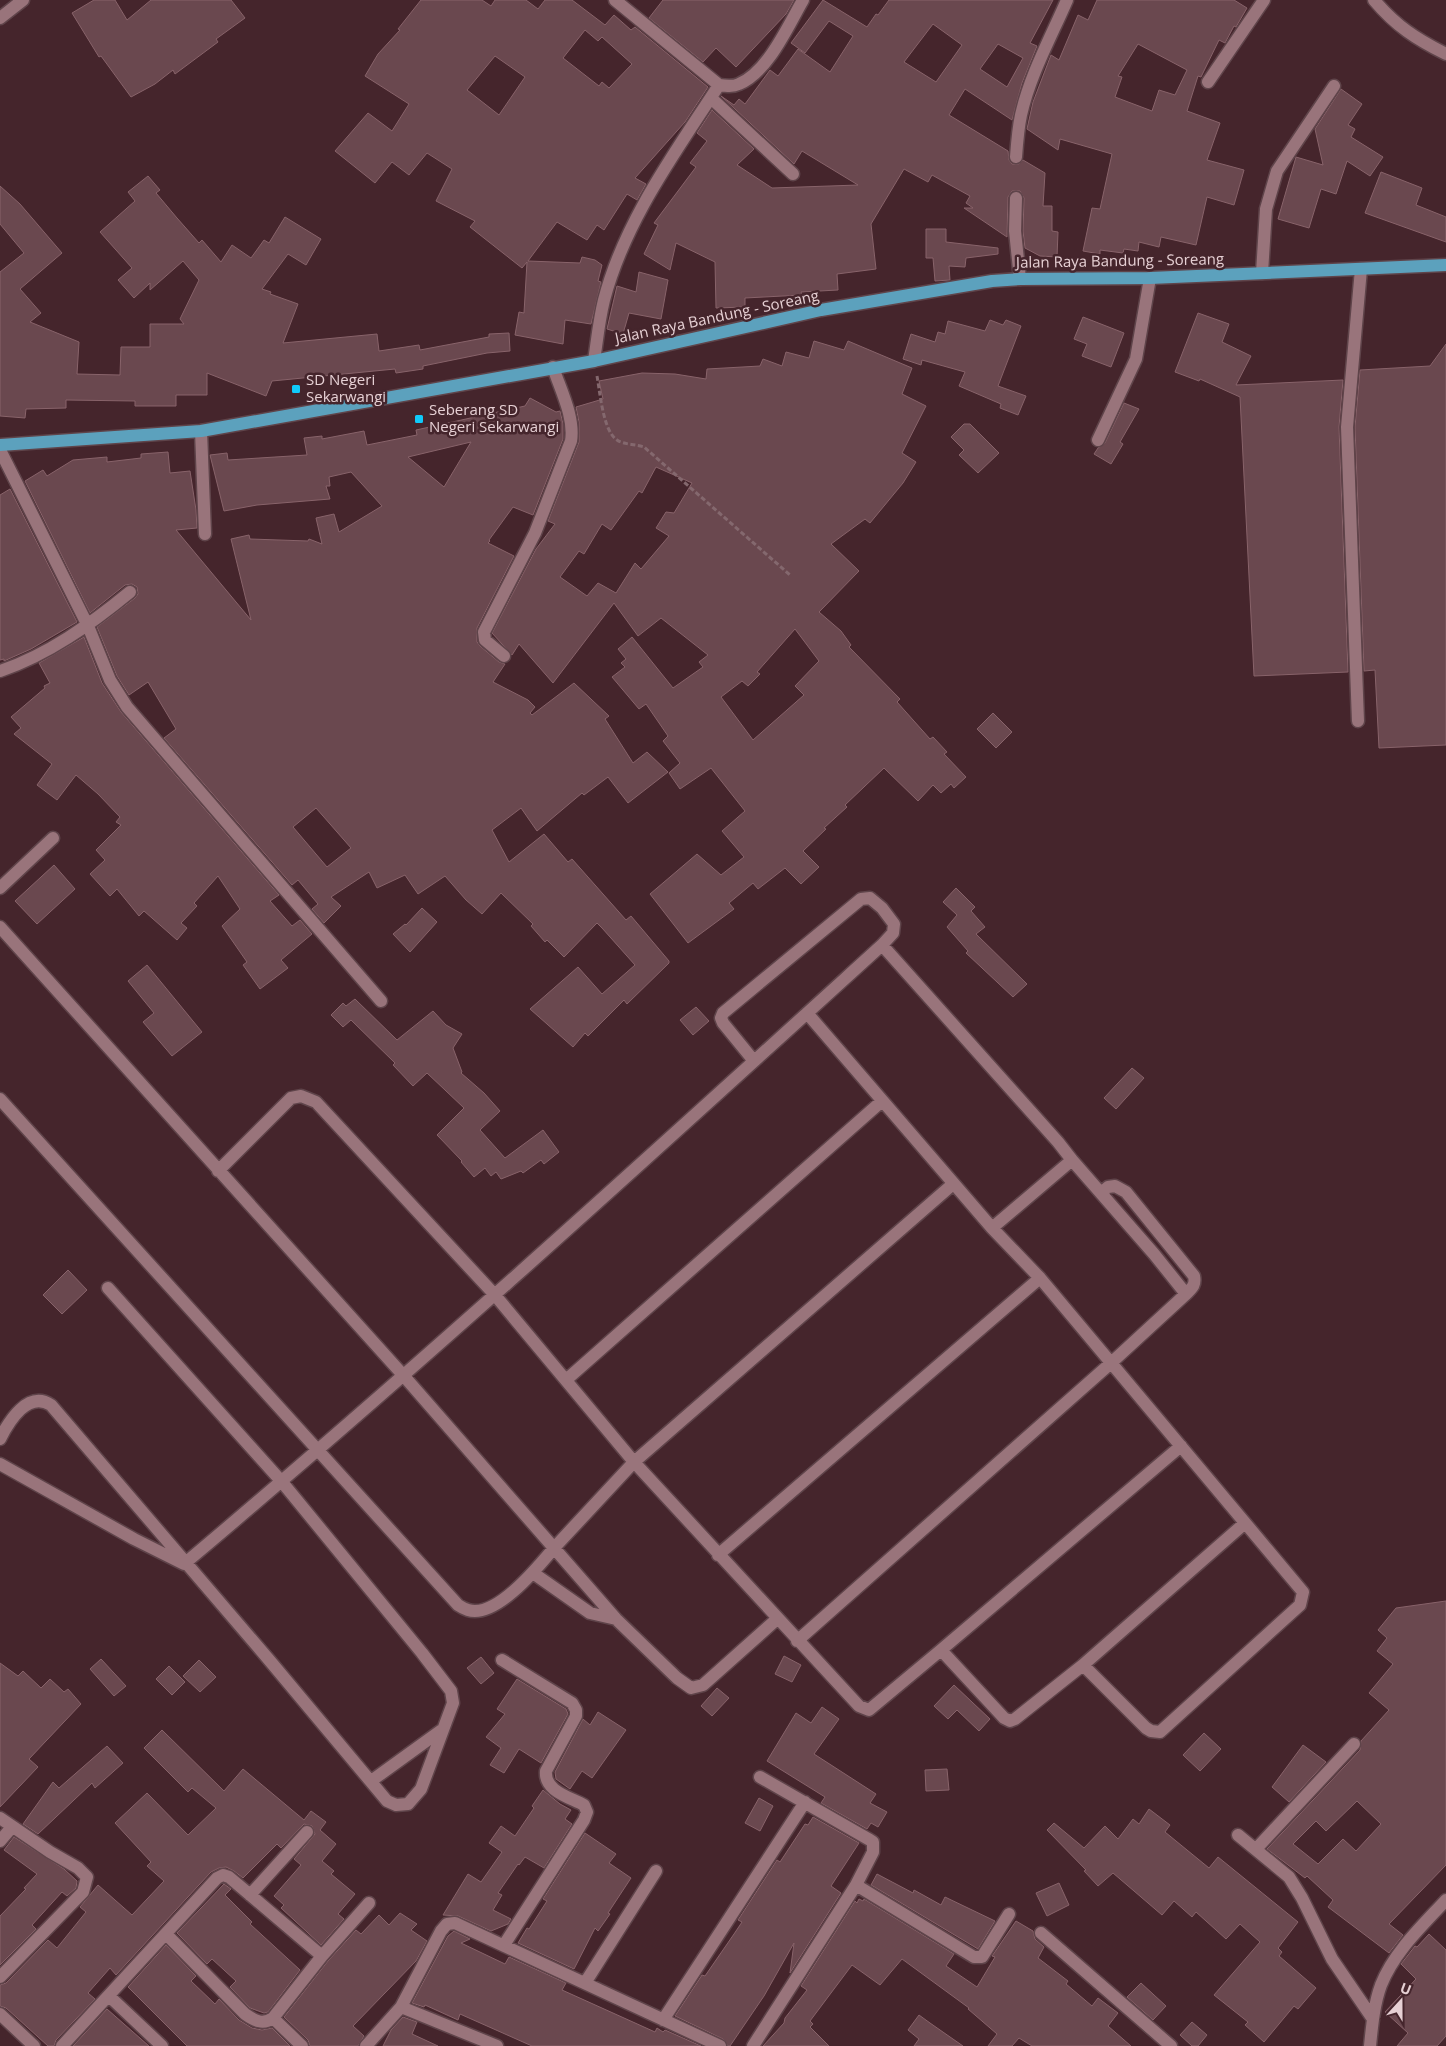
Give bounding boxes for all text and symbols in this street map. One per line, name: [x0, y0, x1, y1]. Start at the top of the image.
street label: Jalan Raya Bandung - Soreang: [1014, 248, 1224, 272]
street label: Jalan Raya Bandung - Soreang: [611, 285, 821, 348]
place label: SD Negeri Sekarwangi: [306, 369, 386, 406]
marker: SD Negeri Sekarwangi: [290, 383, 302, 395]
place label: Seberang SD Negeri Sekarwangi: [429, 399, 559, 436]
marker: Seberang SD Negeri Sekarwangi: [413, 413, 425, 425]
north arrow: [1376, 1976, 1426, 2026]
text: U: [1397, 1978, 1414, 1999]

